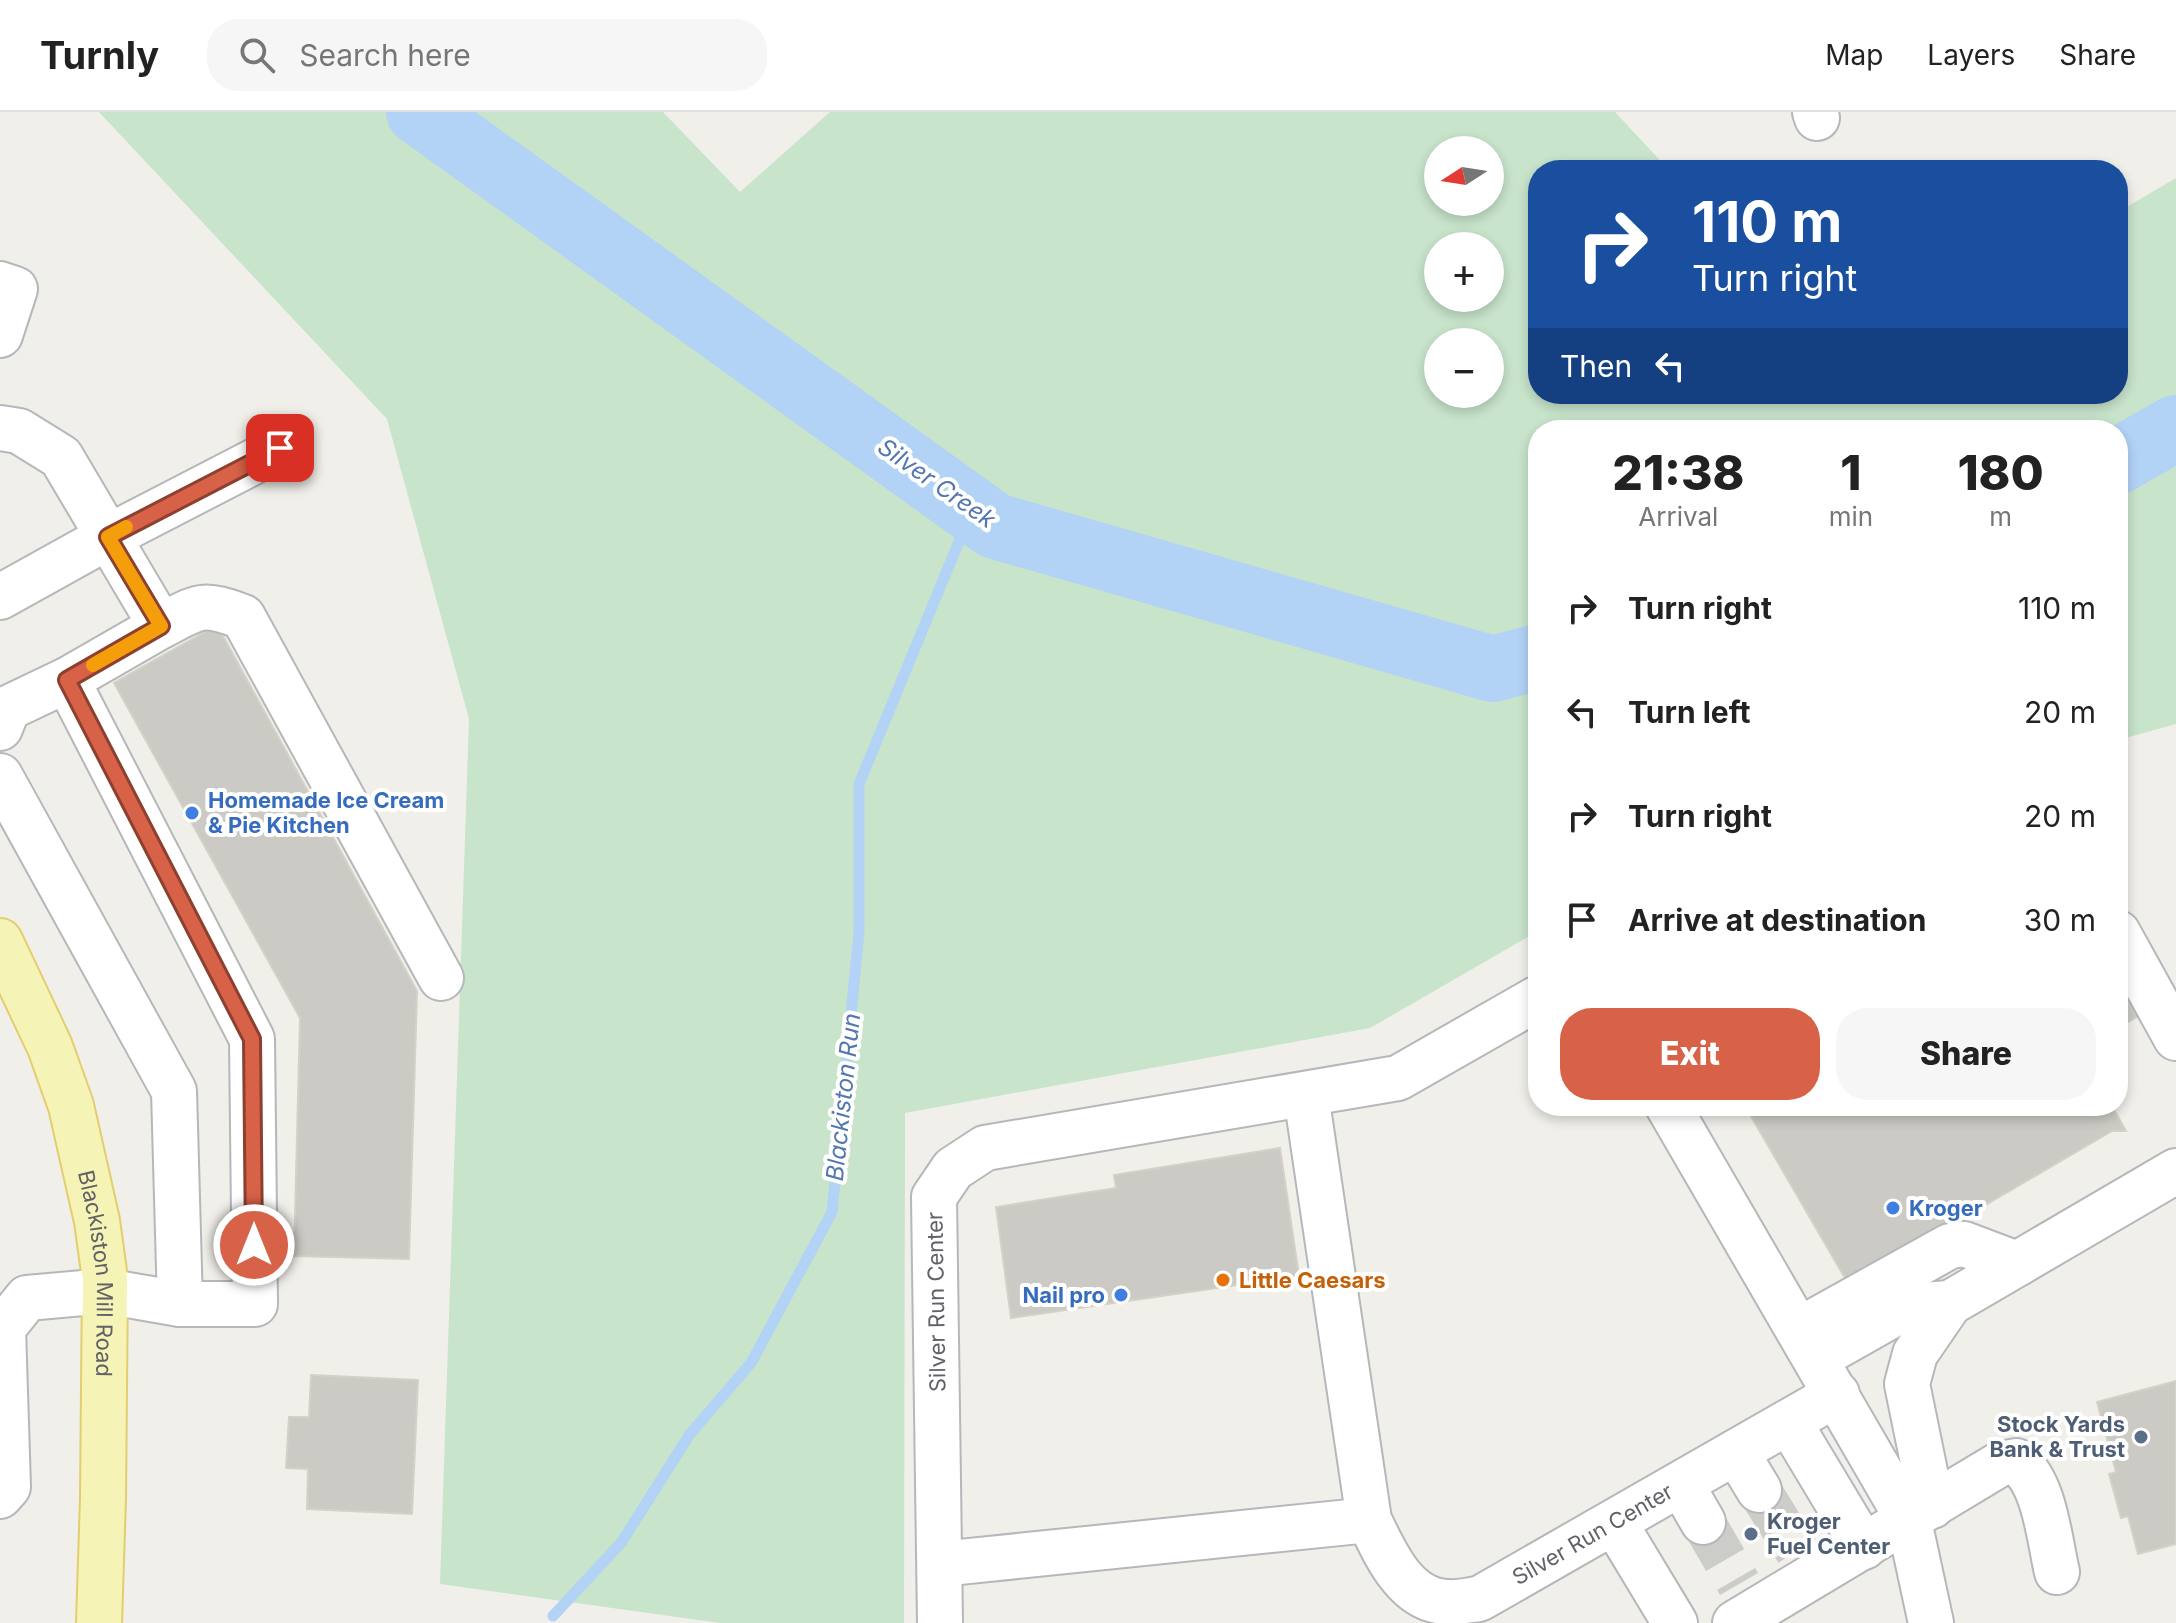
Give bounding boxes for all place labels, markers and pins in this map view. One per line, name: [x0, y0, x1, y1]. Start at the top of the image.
pin: [246, 414, 314, 482]
place label: Homemade Ice Cream & Pie Kitchen: [208, 787, 444, 838]
marker: Homemade Ice Cream & Pie Kitchen: [183, 804, 201, 822]
place label: Kroger: [1909, 1195, 1983, 1221]
marker: Kroger: [1884, 1199, 1902, 1217]
place label: Little Caesars: [1239, 1267, 1386, 1293]
marker: Little Caesars: [1214, 1271, 1232, 1289]
place label: Nail pro: [1023, 1282, 1105, 1308]
marker: Nail pro: [1112, 1286, 1130, 1304]
place label: Stock Yards Bank & Trust: [1990, 1411, 2125, 1462]
marker: Stock Yards Bank & Trust: [2132, 1428, 2150, 1446]
place label: Kroger Fuel Center: [1767, 1508, 1890, 1559]
marker: Kroger Fuel Center: [1742, 1525, 1760, 1543]

